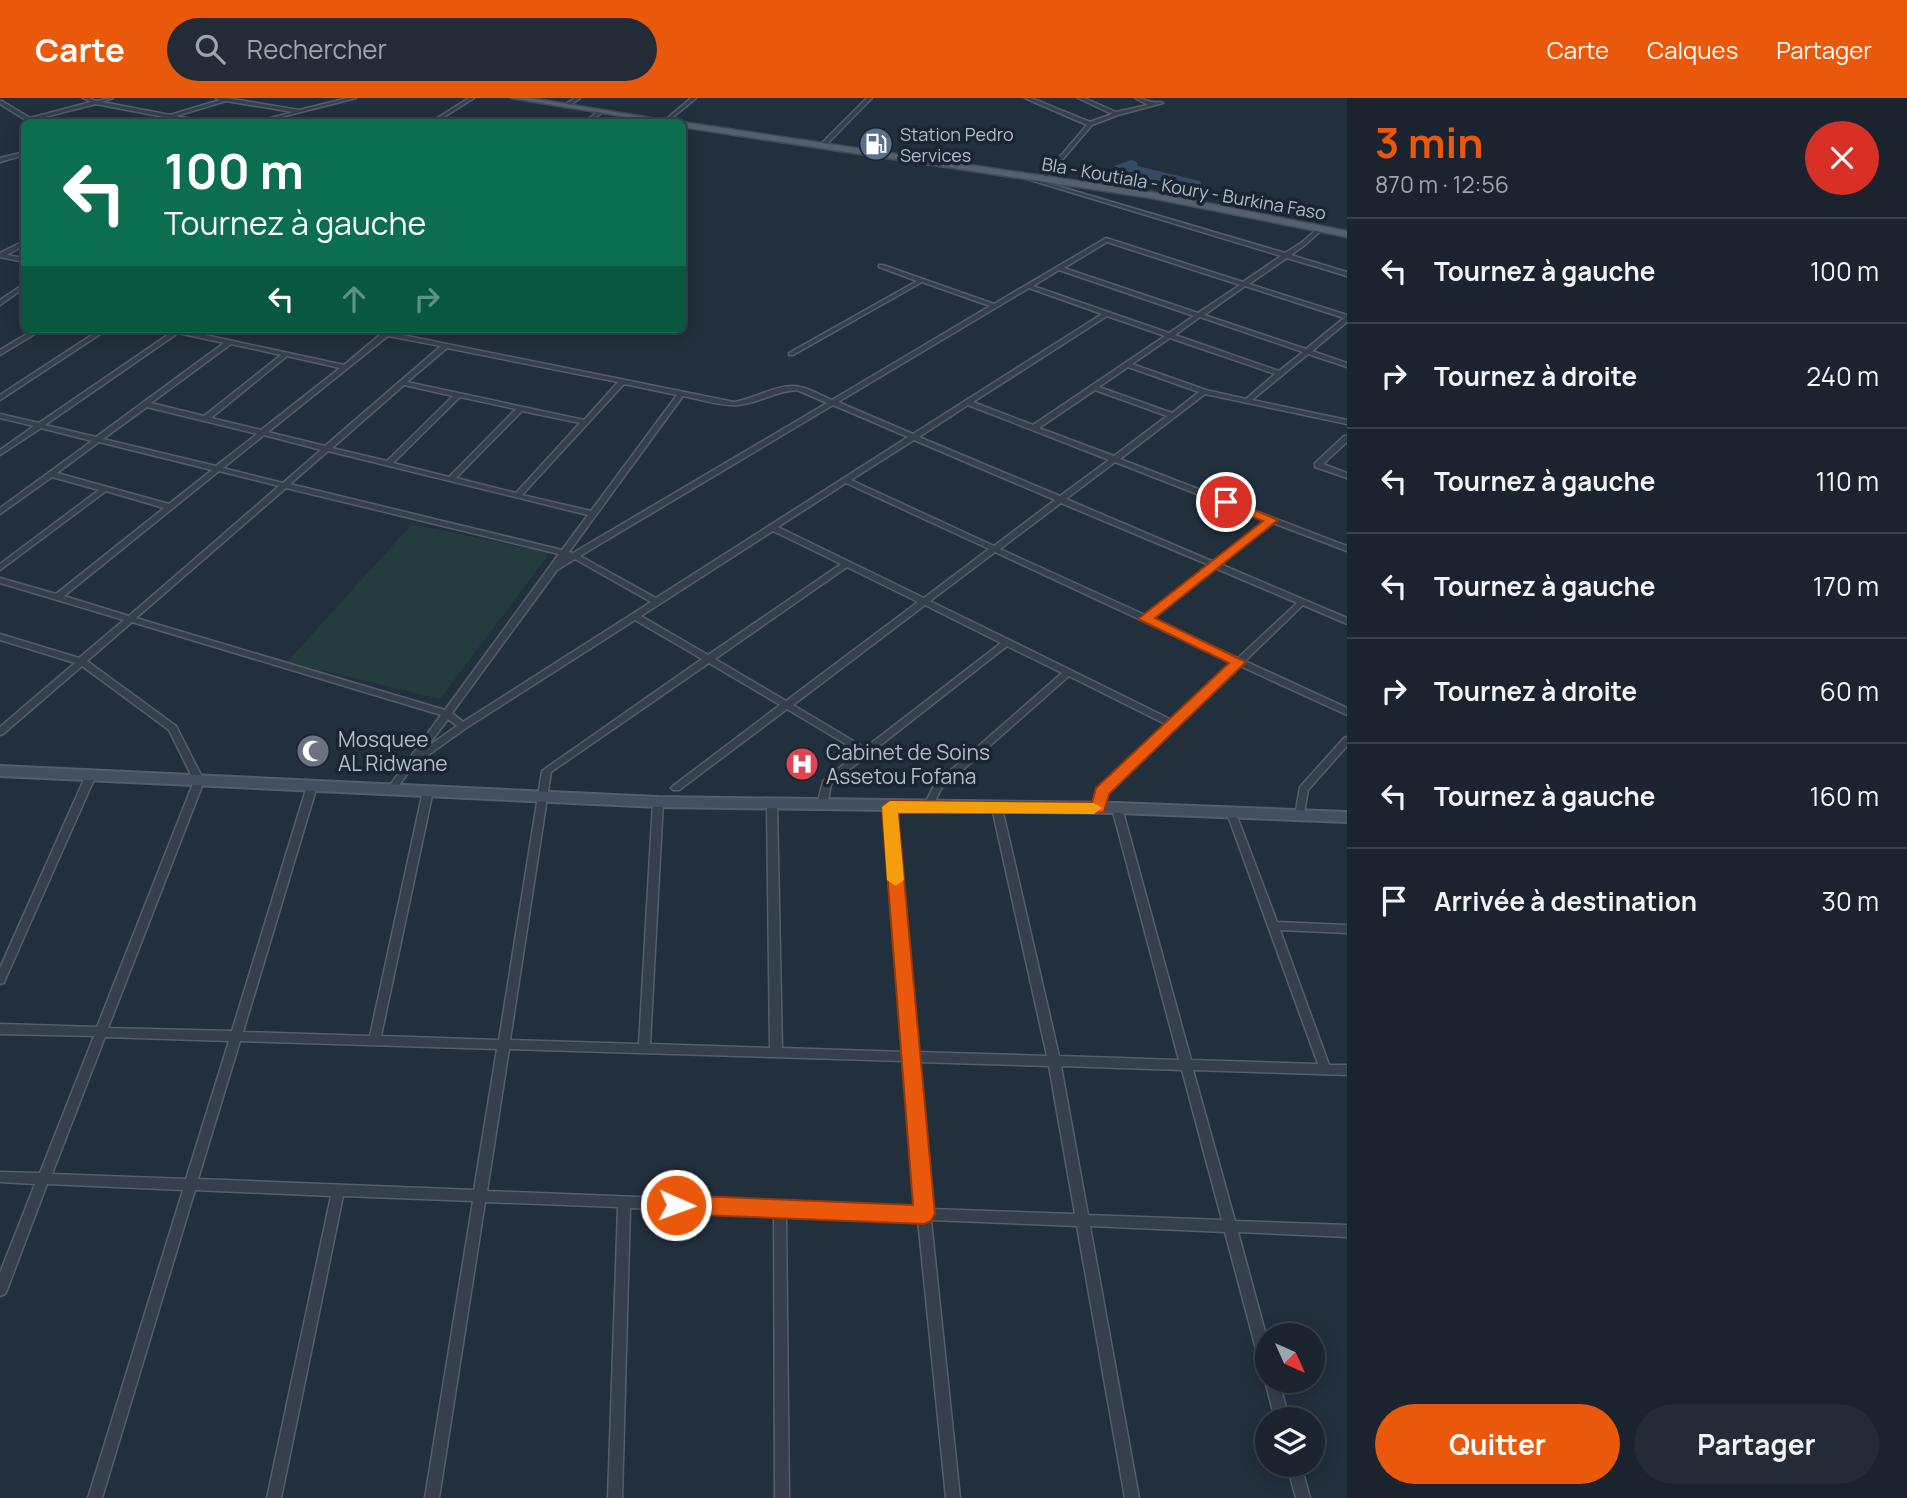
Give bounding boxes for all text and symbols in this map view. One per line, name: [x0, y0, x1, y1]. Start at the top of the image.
search box: [167, 18, 657, 81]
text: Carte: [35, 27, 125, 72]
icon: search: [191, 30, 229, 68]
text: Rechercher: [247, 31, 387, 67]
text: Carte: [1547, 33, 1609, 66]
text: Calques: [1647, 33, 1738, 66]
text: Partager: [1776, 33, 1872, 66]
text: 3 min: [1375, 113, 1484, 171]
button: close: [1805, 121, 1879, 195]
place label: Station Pedro Services: [900, 122, 1014, 167]
fuel station icon: Station Pedro Services: [857, 125, 895, 163]
text: 100 m: [164, 137, 304, 204]
icon: left: [49, 147, 140, 238]
street label: Bla - Koutiala - Koury - Burkina Faso: [1040, 151, 1328, 225]
text: 870 m · 12:56: [1375, 168, 1509, 200]
text: Tournez à gauche: [164, 201, 426, 245]
icon: left: [1375, 252, 1413, 290]
text: Tournez à gauche: [1434, 253, 1655, 289]
text: 100 m: [1810, 253, 1879, 289]
icon: left: [262, 280, 300, 318]
icon: ahead: [335, 280, 373, 318]
icon: right: [408, 280, 446, 318]
icon: right: [1375, 357, 1413, 395]
text: Tournez à droite: [1434, 358, 1637, 394]
text: 240 m: [1806, 358, 1879, 394]
icon: left: [1375, 462, 1413, 500]
text: Tournez à gauche: [1434, 463, 1655, 499]
text: 110 m: [1816, 463, 1879, 499]
pin: [1196, 472, 1256, 532]
icon: arrive: [1207, 483, 1245, 521]
icon: left: [1375, 567, 1413, 605]
text: Tournez à gauche: [1434, 568, 1655, 604]
text: 170 m: [1813, 568, 1879, 604]
icon: right: [1375, 672, 1413, 710]
text: Tournez à droite: [1434, 673, 1637, 709]
text: 60 m: [1820, 673, 1879, 709]
place label: Mosquee AL Ridwane: [338, 725, 448, 777]
mosque icon: Mosquee AL Ridwane: [294, 732, 332, 770]
place label: Cabinet de Soins Assetou Fofana: [826, 738, 990, 790]
hospital icon: Cabinet de Soins Assetou Fofana: [783, 745, 821, 783]
icon: left: [1375, 777, 1413, 815]
text: Tournez à gauche: [1434, 778, 1655, 814]
text: 160 m: [1810, 778, 1879, 814]
icon: arrive: [1375, 882, 1413, 920]
text: Arrivée à destination: [1434, 883, 1697, 919]
text: 30 m: [1822, 883, 1879, 919]
position arrow: [639, 1168, 713, 1242]
north arrow: [1255, 1323, 1325, 1393]
map controls: [1255, 1323, 1325, 1477]
button: Quitter: [1375, 1404, 1620, 1484]
button: Partager: [1634, 1404, 1879, 1484]
button: layers: [1255, 1407, 1325, 1477]

